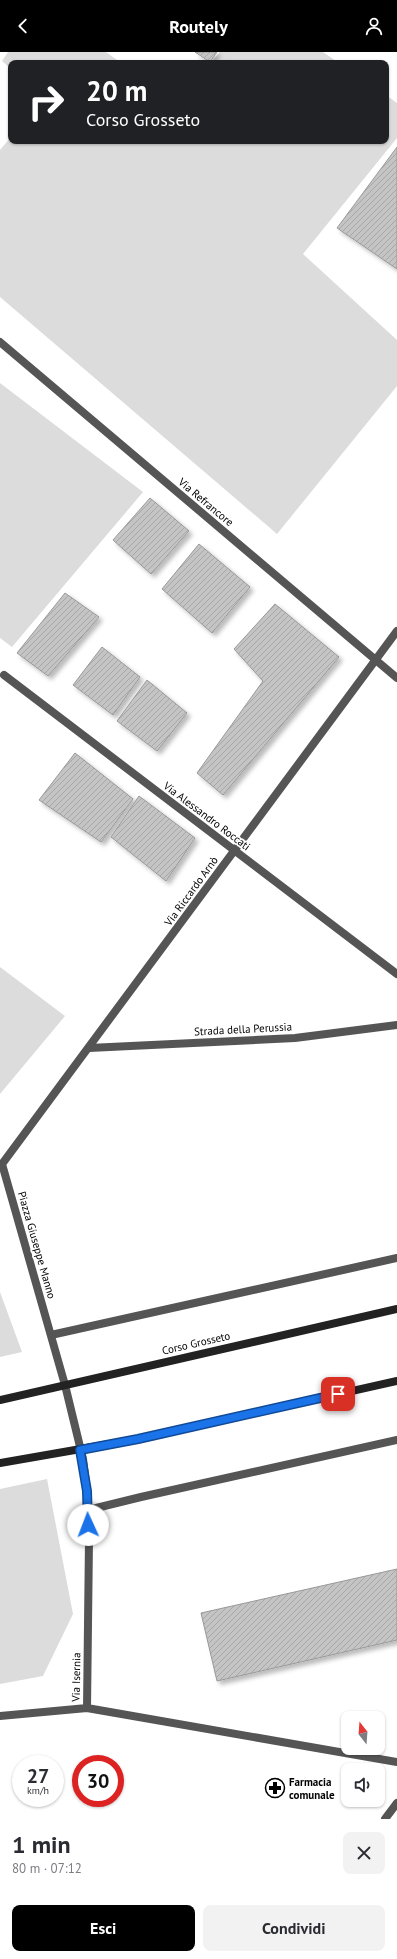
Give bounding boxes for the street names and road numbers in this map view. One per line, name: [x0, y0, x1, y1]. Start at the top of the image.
street label: Via Refrancore: [175, 474, 237, 529]
street label: Via Alessandro Roccati: [160, 778, 253, 853]
street label: Via Riccardo Arnò: [161, 853, 221, 929]
street label: Strada della Perussia: [194, 1019, 292, 1039]
street label: Piazza Giuseppe Manno: [15, 1190, 59, 1300]
street label: Corso Grosseto: [160, 1328, 232, 1358]
street label: Via Isernia: [69, 1652, 83, 1703]

